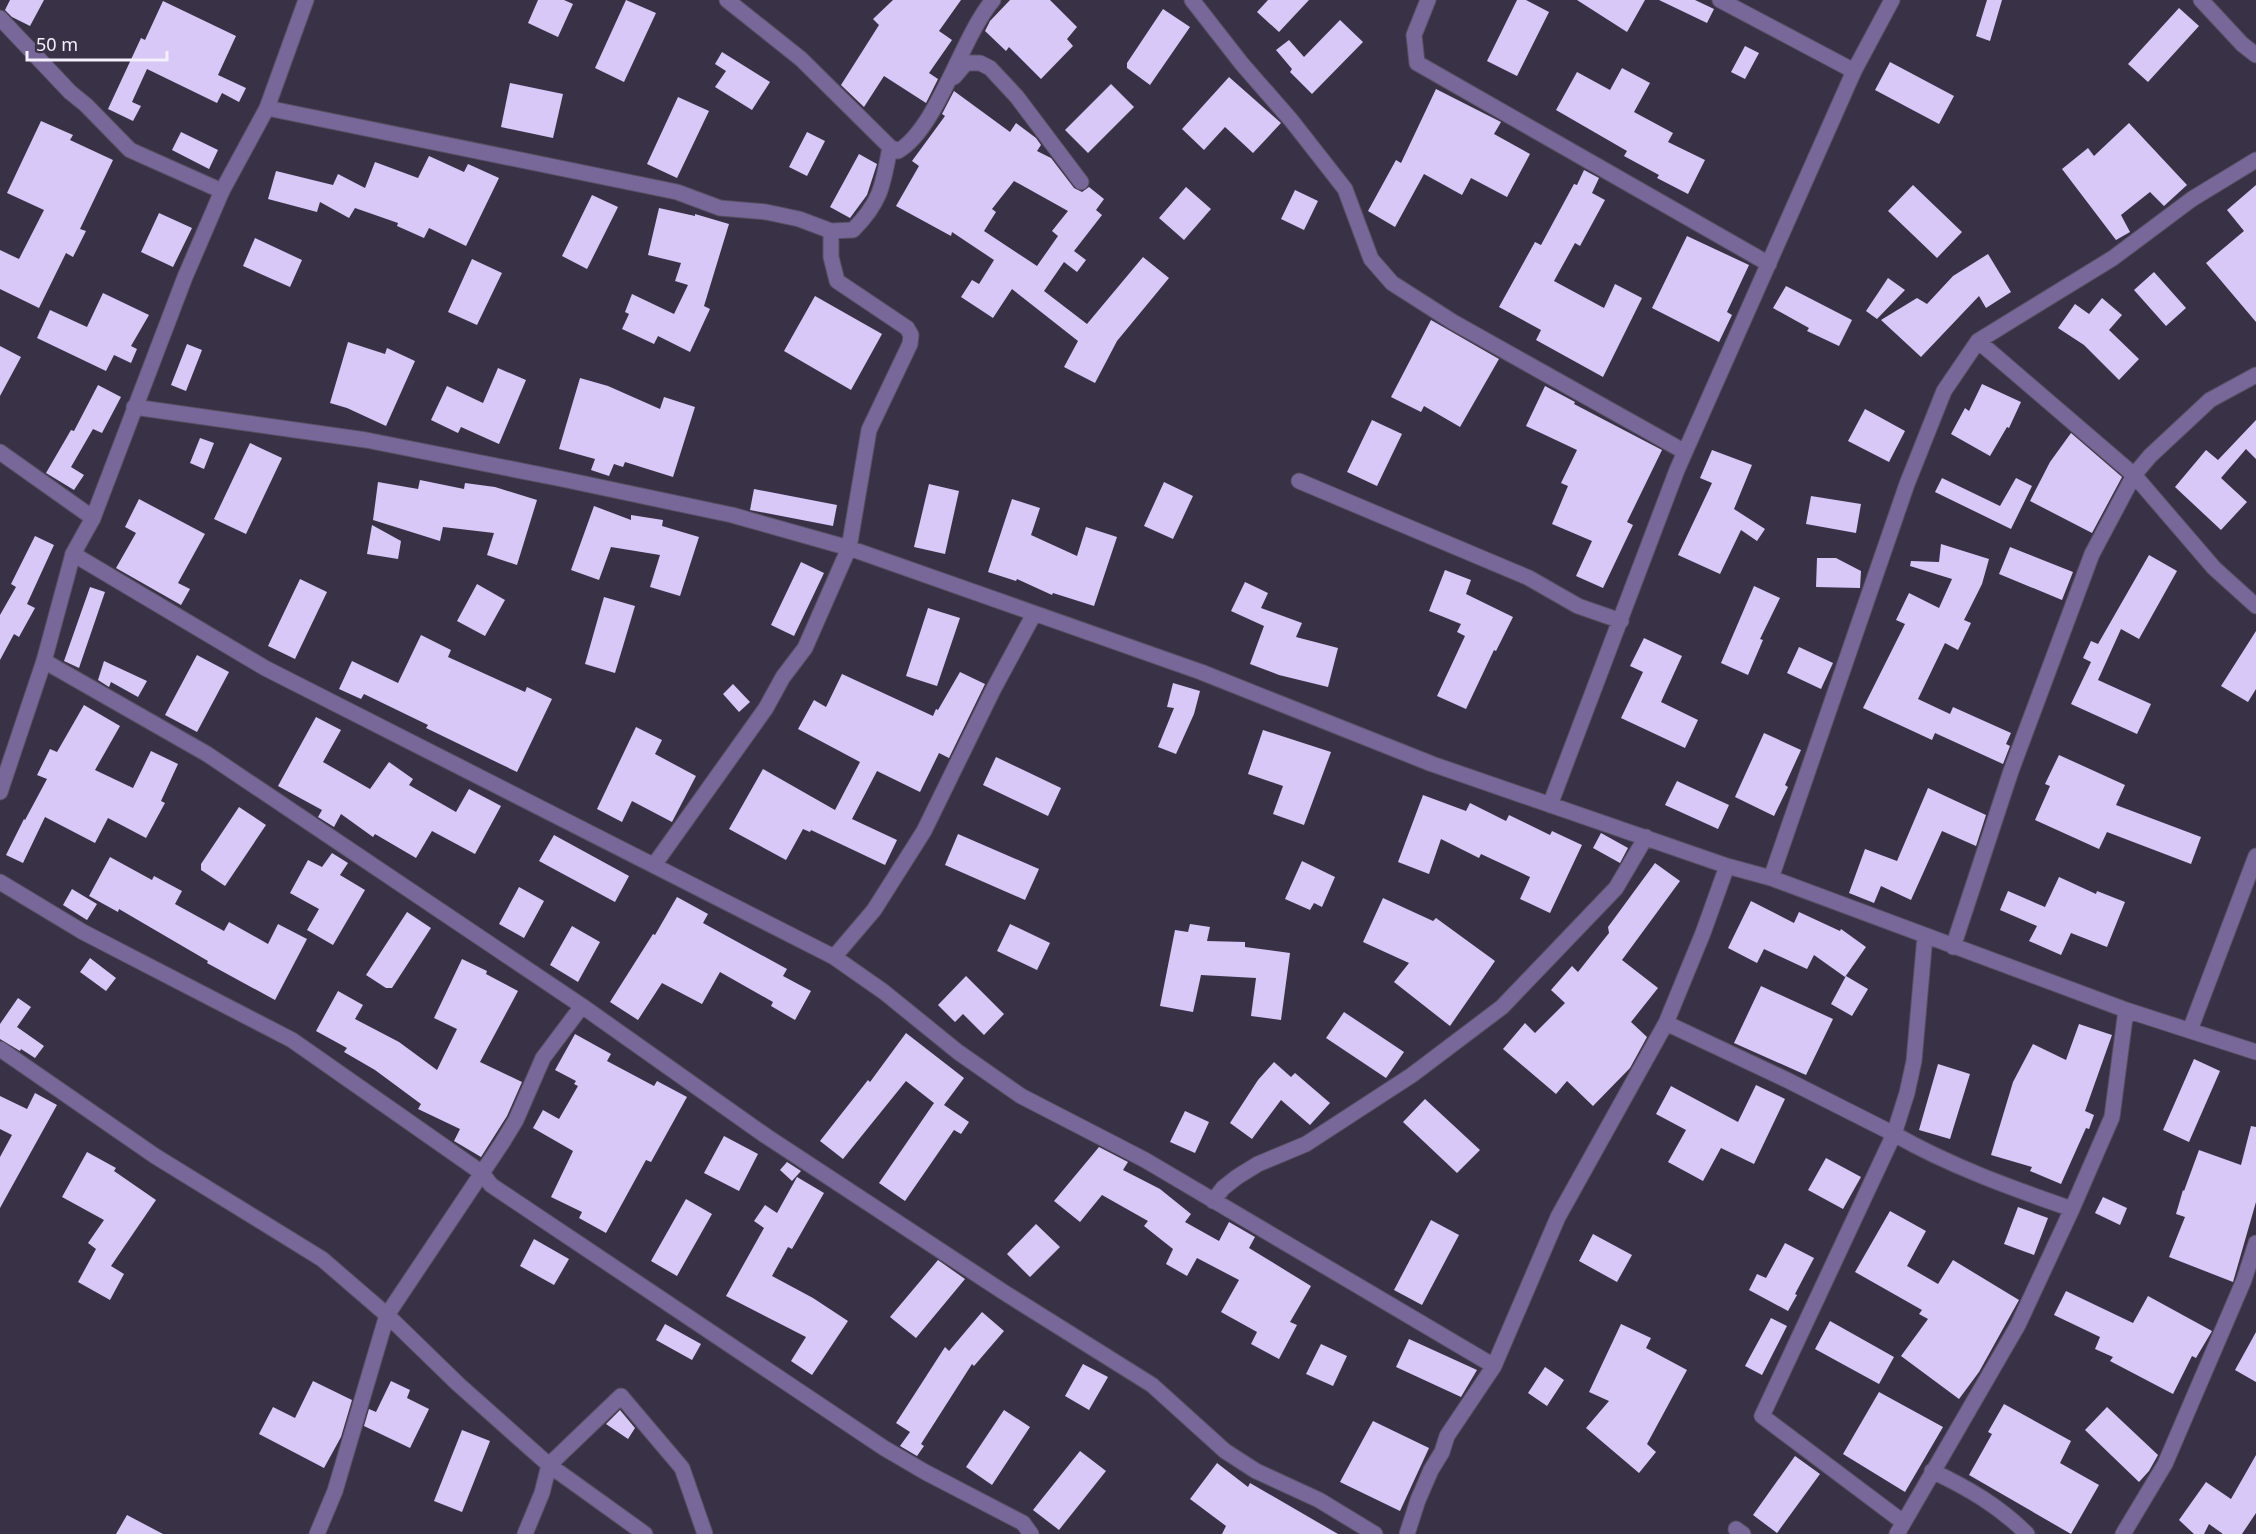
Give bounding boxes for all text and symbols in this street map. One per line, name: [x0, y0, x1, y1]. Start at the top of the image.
scale bar: [27, 24, 166, 62]
text: 50 m: [36, 32, 78, 56]

